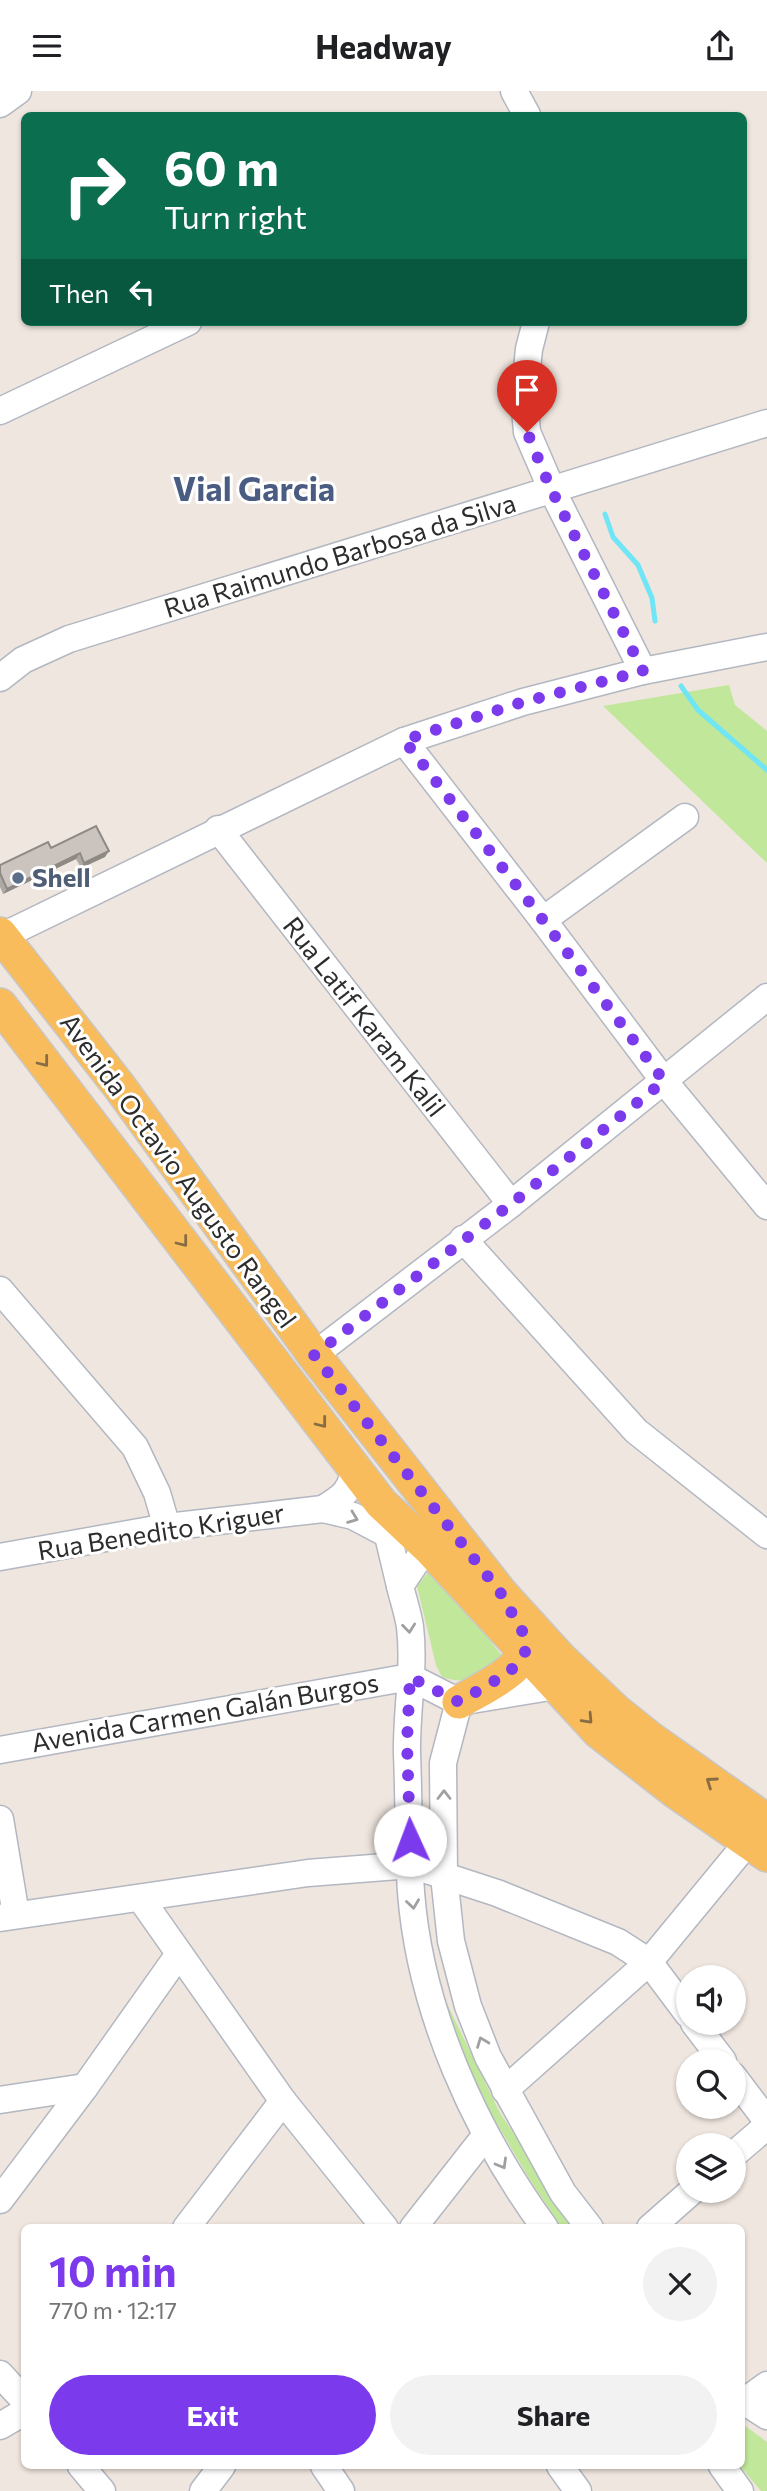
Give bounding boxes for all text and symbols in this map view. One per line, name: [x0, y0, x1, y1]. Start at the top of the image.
text: Headway: [315, 26, 452, 66]
icon: menu: [28, 27, 66, 65]
icon: share: [701, 27, 739, 65]
text: 60 m: [164, 136, 279, 196]
icon: right: [49, 140, 140, 231]
text: Turn right: [164, 196, 307, 236]
icon: left: [123, 273, 161, 311]
text: Then: [49, 277, 109, 308]
pin: [497, 360, 557, 432]
icon: arrive: [508, 371, 546, 409]
district label: Vial Garcia: [173, 467, 335, 508]
street label: Rua Raimundo Barbosa da Silva: [160, 486, 519, 623]
place label: Shell: [32, 861, 91, 892]
marker: Shell: [10, 870, 26, 886]
street label: Rua Latif Karam Kalil: [278, 910, 453, 1122]
street label: Avenida Octavio Augusto Rangel: [55, 1007, 304, 1333]
one-way arrow: [36, 1054, 49, 1067]
one-way arrow: [175, 1235, 188, 1247]
one-way arrow: [313, 1415, 326, 1428]
street label: Rua Benedito Kriguer: [35, 1496, 286, 1565]
one-way arrow: [346, 1509, 358, 1523]
one-way arrow: [401, 1622, 416, 1634]
street label: Avenida Carmen Galán Burgos: [29, 1666, 381, 1757]
one-way arrow: [579, 1711, 592, 1724]
one-way arrow: [706, 1778, 719, 1790]
one-way arrow: [436, 1790, 451, 1801]
position arrow: [373, 1803, 447, 1877]
one-way arrow: [405, 1898, 420, 1910]
map controls: [676, 1965, 746, 2203]
button: sound: [676, 1965, 746, 2035]
one-way arrow: [476, 2037, 490, 2049]
button: search: [676, 2049, 746, 2119]
button: layers: [676, 2133, 746, 2203]
one-way arrow: [494, 2156, 507, 2169]
text: 10 min: [49, 2244, 177, 2296]
button: close: [643, 2247, 717, 2321]
text: 770 m · 12:17: [49, 2296, 177, 2324]
button: Exit: [49, 2375, 376, 2455]
button: Share: [390, 2375, 717, 2455]

